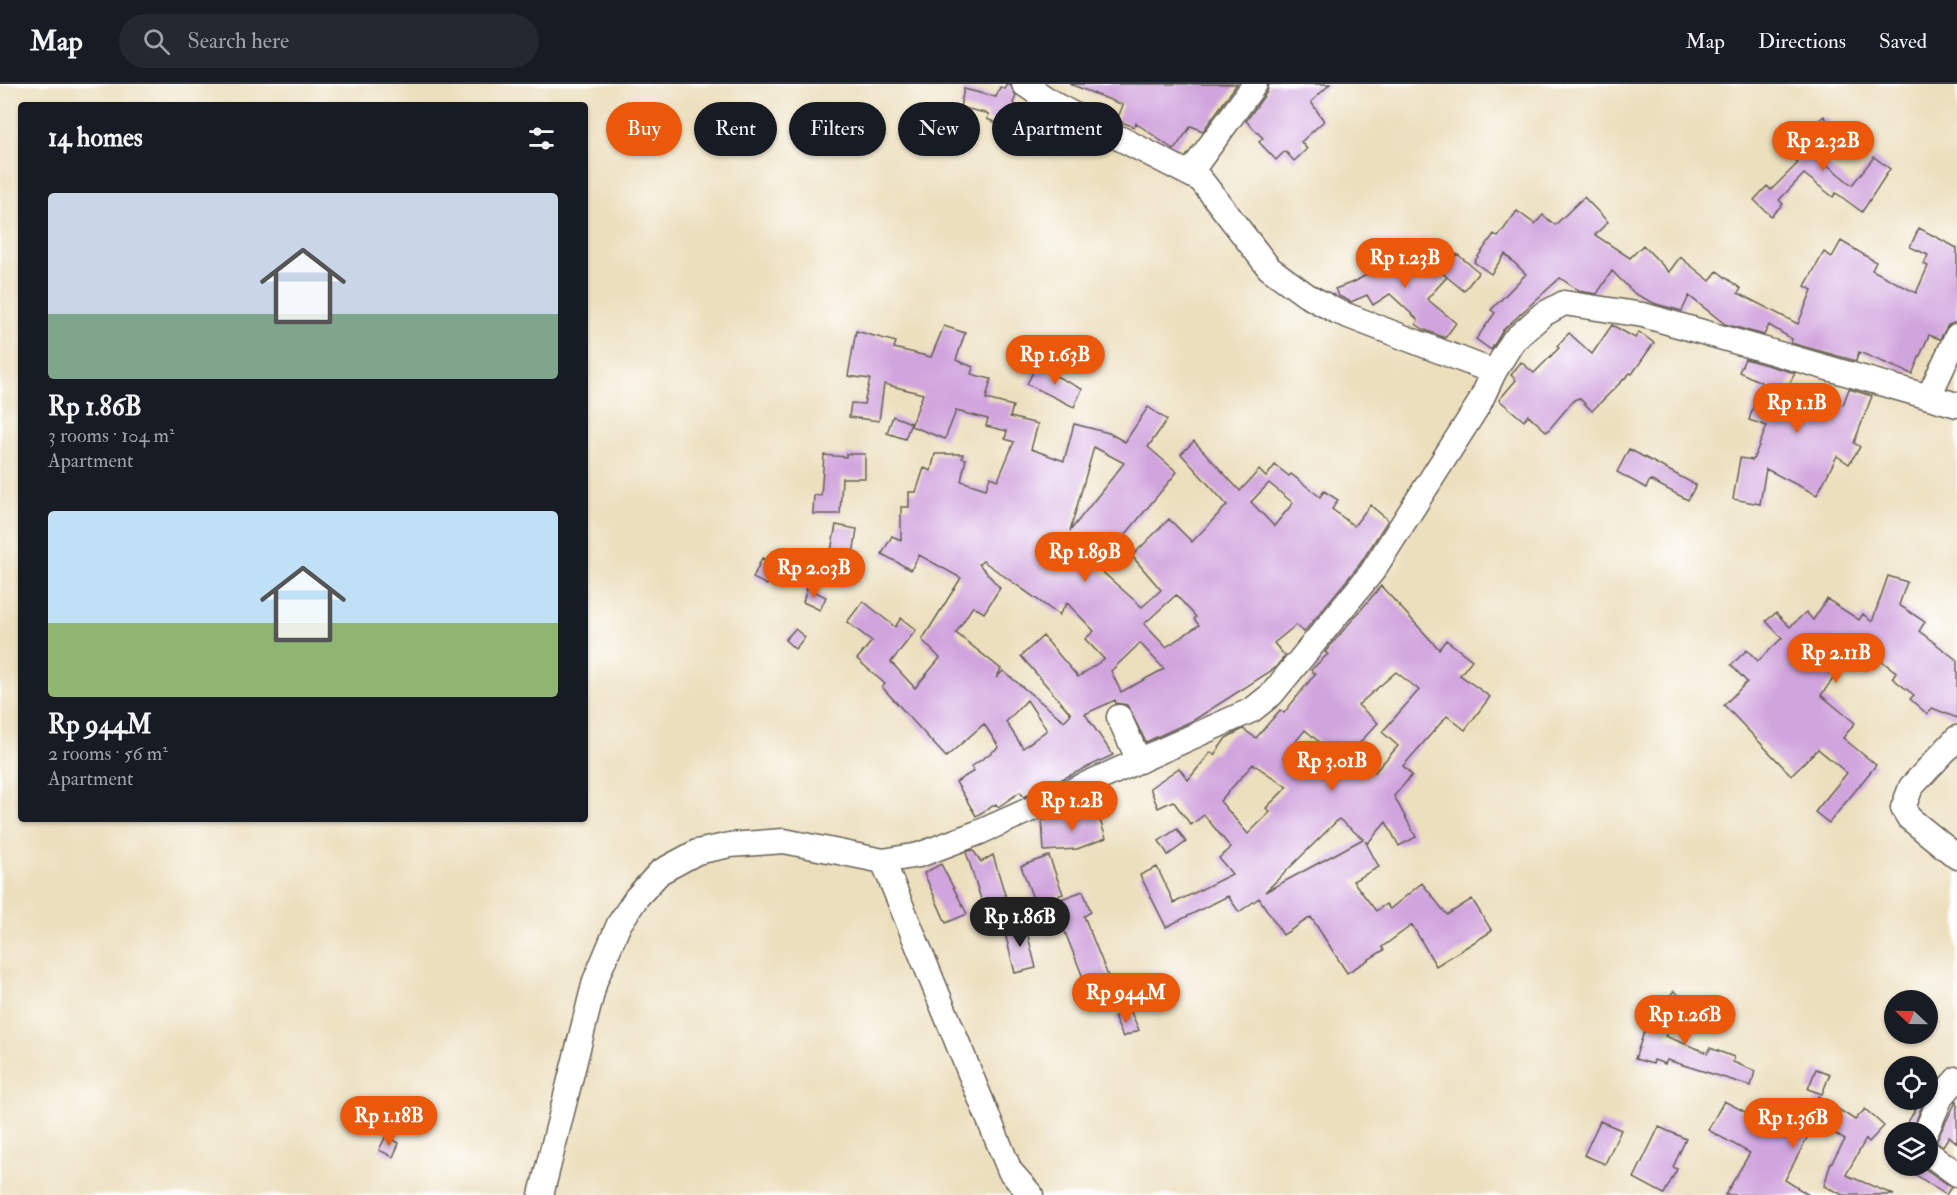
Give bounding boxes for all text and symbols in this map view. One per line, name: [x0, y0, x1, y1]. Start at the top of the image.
search box: [119, 14, 539, 68]
text: Map: [30, 24, 83, 59]
icon: search: [140, 25, 173, 58]
text: Search here: [188, 27, 289, 55]
text: Map: [1685, 28, 1725, 55]
text: Directions: [1758, 28, 1846, 55]
text: Saved: [1879, 28, 1927, 55]
chip: Buy: [606, 102, 682, 156]
chip: Rent: [694, 102, 777, 156]
chip: Filters: [789, 102, 886, 156]
chip: New: [898, 102, 980, 156]
chip: Apartment: [992, 102, 1123, 156]
pin: Rp 2.32B: [1761, 121, 1885, 172]
text: 14 homes: [48, 122, 143, 154]
icon: filters: [525, 122, 558, 155]
text: Rp 2.32B: [1786, 128, 1860, 153]
icon: home: [249, 232, 357, 340]
pin: Rp 1.23B: [1343, 238, 1467, 289]
text: Rp 1.23B: [1370, 245, 1440, 270]
pin: Rp 1.63B: [993, 335, 1117, 386]
text: Rp 1.63B: [1020, 342, 1090, 367]
pin: Rp 1.1B: [1742, 383, 1852, 434]
text: Rp 1.1B: [1767, 390, 1827, 415]
text: Rp 1.86B: [48, 391, 142, 423]
text: 3 rooms · 104 m²: [48, 423, 175, 448]
text: Apartment: [48, 448, 133, 473]
pin: Rp 1.89B: [1023, 532, 1147, 583]
text: Rp 1.89B: [1049, 539, 1121, 564]
pin: Rp 2.03B: [752, 548, 876, 599]
icon: home: [249, 550, 357, 658]
text: Rp 2.03B: [777, 555, 851, 580]
pin: Rp 2.11B: [1774, 633, 1898, 684]
text: Rp 2.11B: [1801, 640, 1871, 665]
text: Rp 944M: [48, 709, 152, 741]
text: 2 rooms · 56 m²: [48, 741, 168, 766]
pin: Rp 3.01B: [1270, 741, 1394, 792]
text: Rp 3.01B: [1297, 748, 1367, 773]
text: Apartment: [48, 766, 133, 791]
pin: Rp 1.2B: [1017, 781, 1127, 832]
text: Rp 1.2B: [1041, 788, 1103, 813]
pin: Rp 1.86B: [958, 897, 1082, 948]
text: Rp 1.86B: [984, 904, 1056, 929]
pin: Rp 944M: [1071, 973, 1181, 1024]
text: Rp 944M: [1086, 980, 1166, 1005]
north arrow: [1884, 990, 1938, 1044]
map controls: [1884, 990, 1938, 1176]
pin: Rp 1.26B: [1623, 995, 1747, 1046]
text: Rp 1.26B: [1649, 1002, 1721, 1027]
button: locate: [1884, 1056, 1938, 1110]
pin: Rp 1.18B: [327, 1096, 451, 1147]
pin: Rp 1.36B: [1731, 1098, 1855, 1149]
text: Rp 1.18B: [354, 1103, 424, 1128]
text: Rp 1.36B: [1758, 1105, 1828, 1130]
button: layers: [1884, 1122, 1938, 1176]

